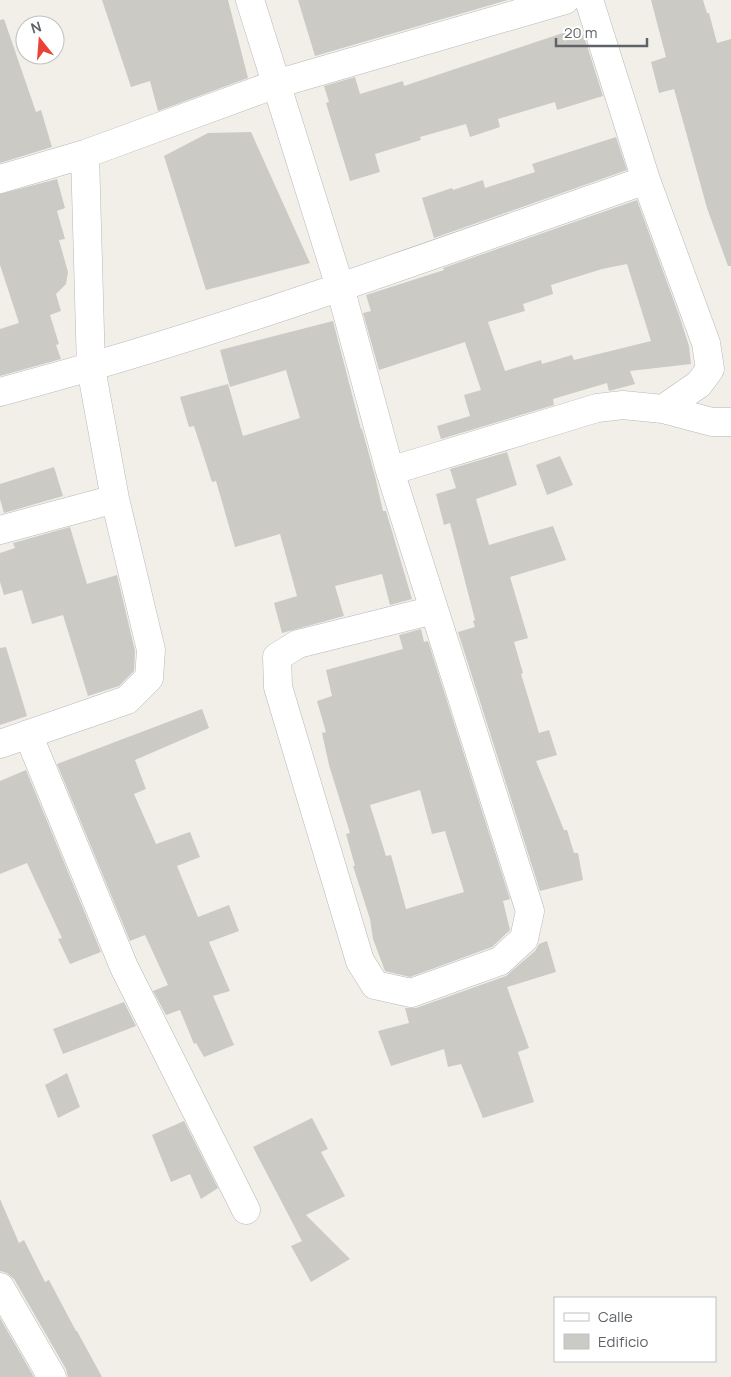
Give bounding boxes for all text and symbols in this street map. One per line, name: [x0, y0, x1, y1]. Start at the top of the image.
north arrow: [15, 15, 65, 65]
scale bar: [556, 15, 647, 47]
text: N: [28, 17, 44, 38]
text: 20 m: [564, 22, 597, 43]
legend: [554, 1297, 716, 1362]
text: Calle: [598, 1306, 633, 1327]
text: Edificio: [598, 1331, 649, 1352]

